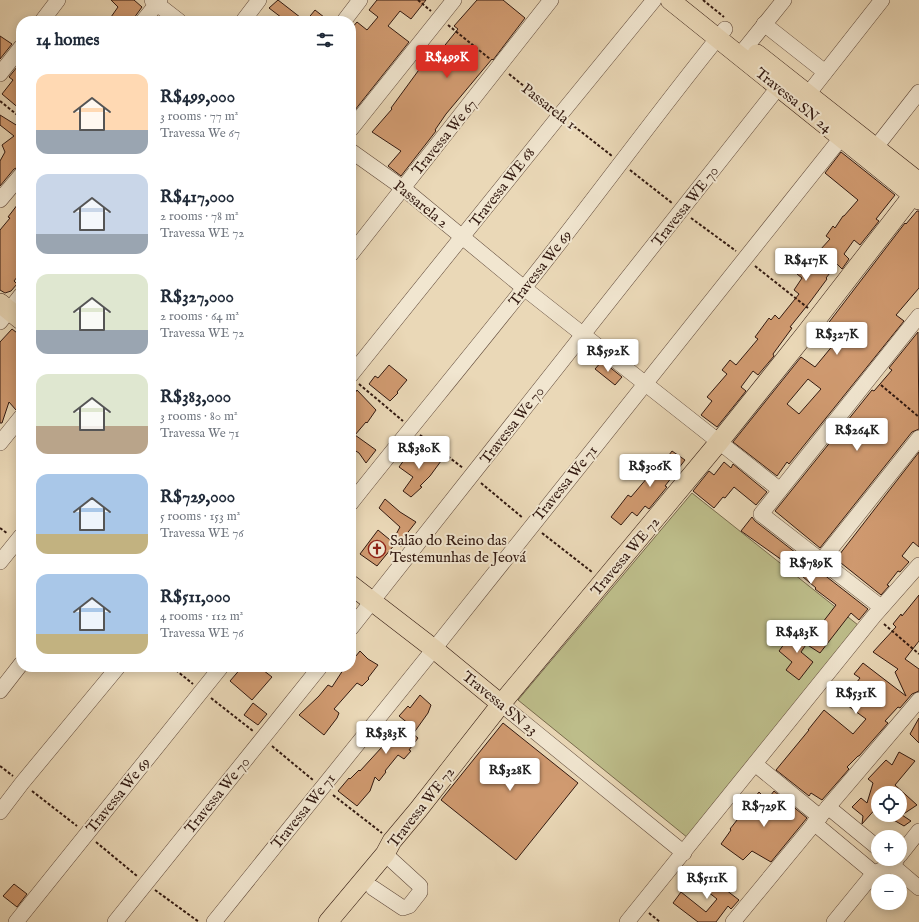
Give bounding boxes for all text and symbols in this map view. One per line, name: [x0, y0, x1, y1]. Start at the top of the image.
icon: filters: [314, 29, 336, 51]
text: 14 homes: [36, 30, 99, 51]
pin: R$499K: [414, 45, 480, 79]
text: R$499K: [425, 49, 469, 66]
street label: Travessa SN 24: [751, 64, 837, 138]
street label: Passarela 1: [518, 79, 580, 134]
text: R$499,000: [160, 87, 235, 108]
icon: home: [68, 90, 116, 138]
street label: Travessa We 67: [408, 95, 481, 179]
text: 3 rooms · 77 m²: [160, 108, 238, 125]
text: Travessa We 67: [160, 125, 240, 142]
street label: Travessa WE 68: [465, 144, 539, 231]
street label: Travessa WE 70: [648, 162, 723, 251]
street label: Passarela 2: [389, 176, 452, 232]
text: R$417,000: [160, 187, 234, 208]
icon: home: [68, 190, 116, 238]
text: 2 rooms · 78 m²: [160, 208, 239, 225]
text: Travessa WE 72: [160, 225, 244, 242]
street label: Travessa We 69: [505, 226, 576, 310]
pin: R$417K: [773, 248, 839, 282]
text: R$417K: [784, 252, 828, 269]
text: R$327,000: [160, 287, 234, 308]
icon: home: [68, 290, 116, 338]
text: 2 rooms · 64 m²: [160, 308, 239, 325]
pin: R$327K: [804, 322, 870, 356]
text: Travessa WE 72: [160, 325, 244, 342]
text: R$327K: [815, 326, 859, 343]
pin: R$592K: [575, 339, 641, 373]
text: R$592K: [587, 343, 629, 360]
street label: Travessa We 70: [476, 383, 549, 468]
text: R$383,000: [160, 387, 231, 408]
icon: home: [68, 390, 116, 438]
text: 3 rooms · 80 m²: [160, 408, 238, 425]
pin: R$264K: [824, 418, 890, 452]
text: R$264K: [835, 422, 879, 439]
text: Travessa We 71: [160, 425, 239, 442]
pin: R$380K: [386, 436, 452, 470]
text: R$380K: [398, 440, 440, 457]
street label: Travessa We 71: [529, 442, 602, 525]
pin: R$306K: [617, 454, 683, 488]
text: R$306K: [628, 458, 672, 475]
text: R$729,000: [160, 487, 235, 508]
icon: home: [68, 490, 116, 538]
text: 5 rooms · 153 m²: [160, 508, 240, 525]
street label: Travessa WE 72: [587, 513, 664, 600]
text: Travessa WE 76: [160, 525, 244, 542]
place label: Salão do Reino das Testemunhas de Jeová: [390, 531, 526, 567]
church icon: Salão do Reino das Testemunhas de Jeová: [367, 539, 387, 559]
pin: R$789K: [778, 551, 844, 585]
text: R$789K: [789, 555, 833, 572]
text: R$511,000: [160, 587, 231, 608]
icon: home: [68, 590, 116, 638]
text: 4 rooms · 112 m²: [160, 608, 243, 625]
pin: R$483K: [764, 620, 830, 654]
text: R$483K: [776, 624, 818, 641]
text: Travessa WE 76: [160, 625, 244, 642]
street label: Travessa SN 23: [458, 667, 541, 740]
pin: R$531K: [823, 681, 889, 715]
text: R$531K: [836, 685, 876, 702]
pin: R$383K: [353, 721, 419, 755]
text: R$383K: [365, 725, 407, 742]
street label: Travessa We 70: [181, 753, 254, 838]
street label: Travessa We 69: [82, 754, 155, 837]
pin: R$328K: [477, 758, 543, 792]
text: R$328K: [489, 762, 531, 779]
street label: Travessa WE 72: [384, 763, 459, 852]
street label: Travessa We 71: [267, 770, 340, 853]
map controls: [871, 786, 907, 910]
button: locate: [871, 786, 907, 822]
pin: R$729K: [731, 794, 797, 828]
text: R$729K: [742, 798, 786, 815]
button: +: [871, 830, 907, 866]
pin: R$511K: [674, 866, 740, 900]
text: R$511K: [687, 870, 727, 887]
button: −: [871, 874, 907, 910]

